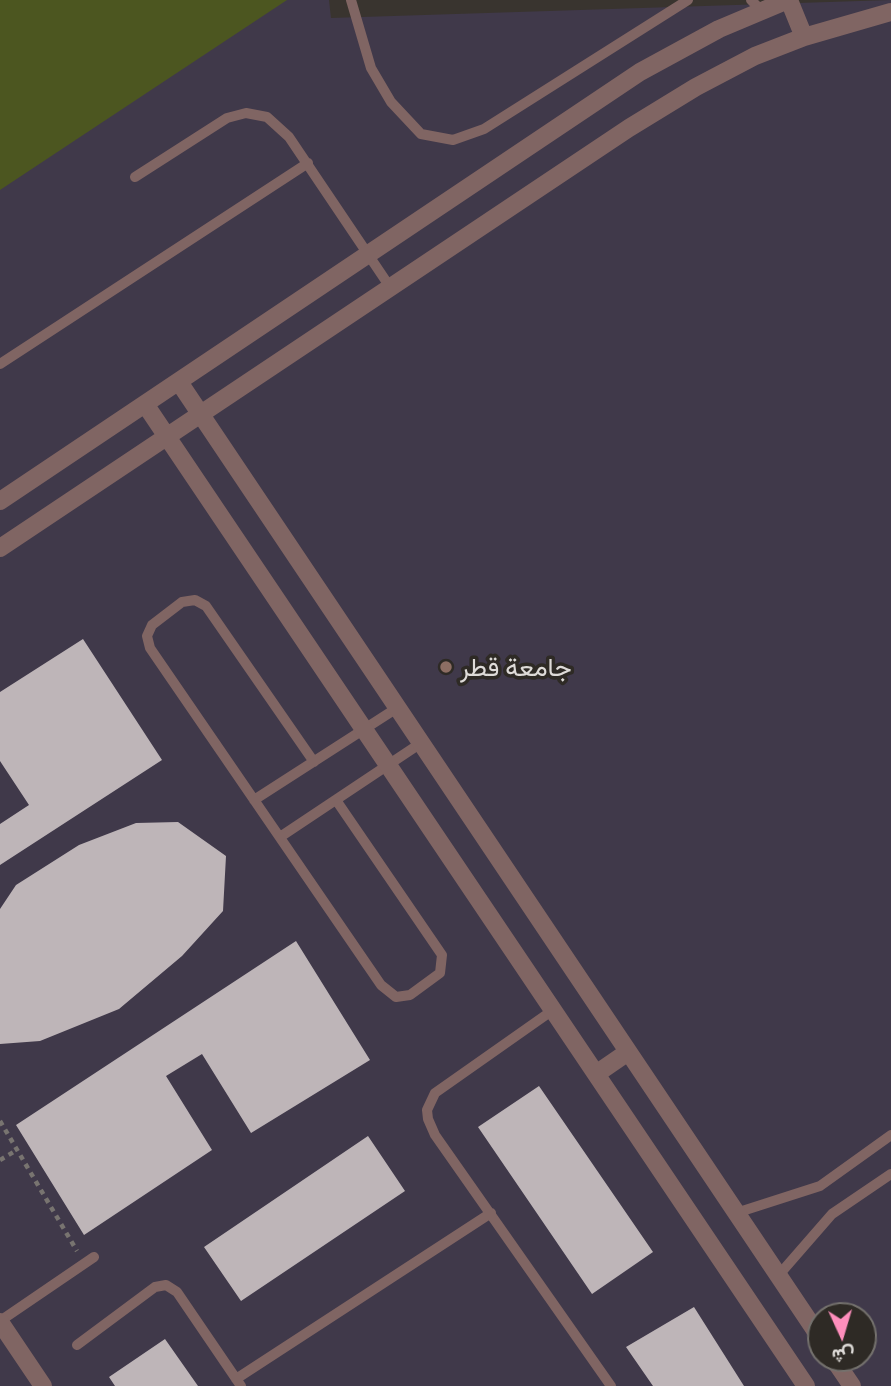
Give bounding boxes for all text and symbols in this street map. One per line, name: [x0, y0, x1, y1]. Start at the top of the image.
place label: جامعة قطر: [460, 651, 572, 683]
marker: جامعة قطر: [438, 659, 454, 675]
north arrow: [807, 1302, 877, 1372]
text: ش: [831, 1344, 856, 1369]

